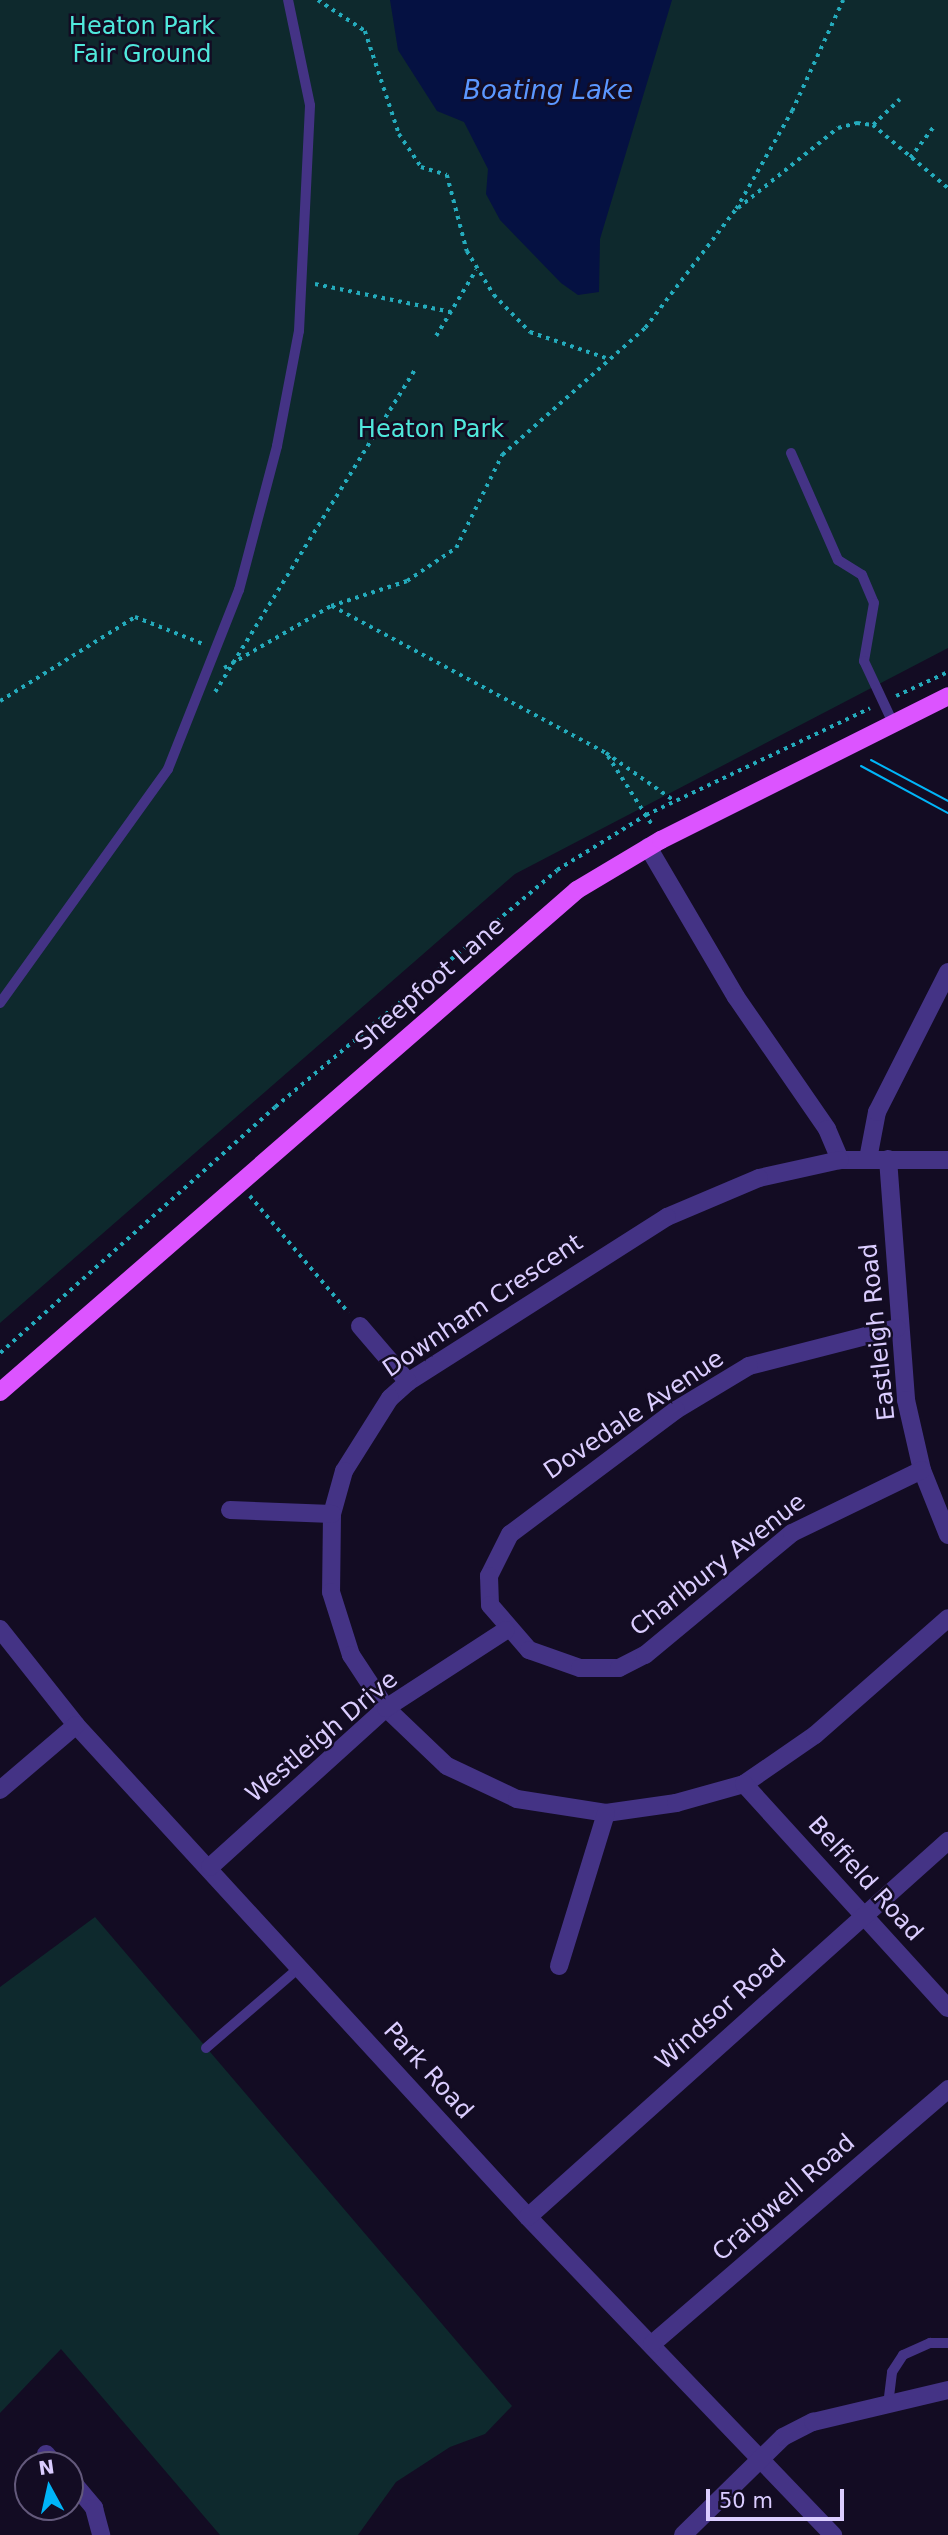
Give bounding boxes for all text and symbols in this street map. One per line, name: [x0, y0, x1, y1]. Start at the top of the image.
park label: Heaton Park Fair Ground: [69, 13, 215, 69]
water label: Boating Lake: [463, 75, 633, 107]
park label: Heaton Park: [358, 416, 504, 444]
street label: Sheepfoot Lane: [350, 911, 510, 1057]
street label: Downham Crescent: [378, 1228, 588, 1384]
street label: Eastleigh Road: [854, 1242, 902, 1422]
street label: Dovedale Avenue: [539, 1344, 729, 1486]
street label: Charlbury Avenue: [625, 1488, 811, 1642]
street label: Westleigh Drive: [240, 1665, 404, 1809]
street label: Belfield Road: [802, 1811, 928, 1947]
street label: Windsor Road: [650, 1944, 792, 2076]
street label: Park Road: [377, 2017, 479, 2125]
street label: Craigwell Road: [707, 2128, 861, 2268]
north arrow: [14, 2451, 84, 2521]
text: N: [37, 2455, 56, 2479]
scale bar: [710, 2476, 848, 2520]
text: 50 m: [719, 2489, 773, 2513]

